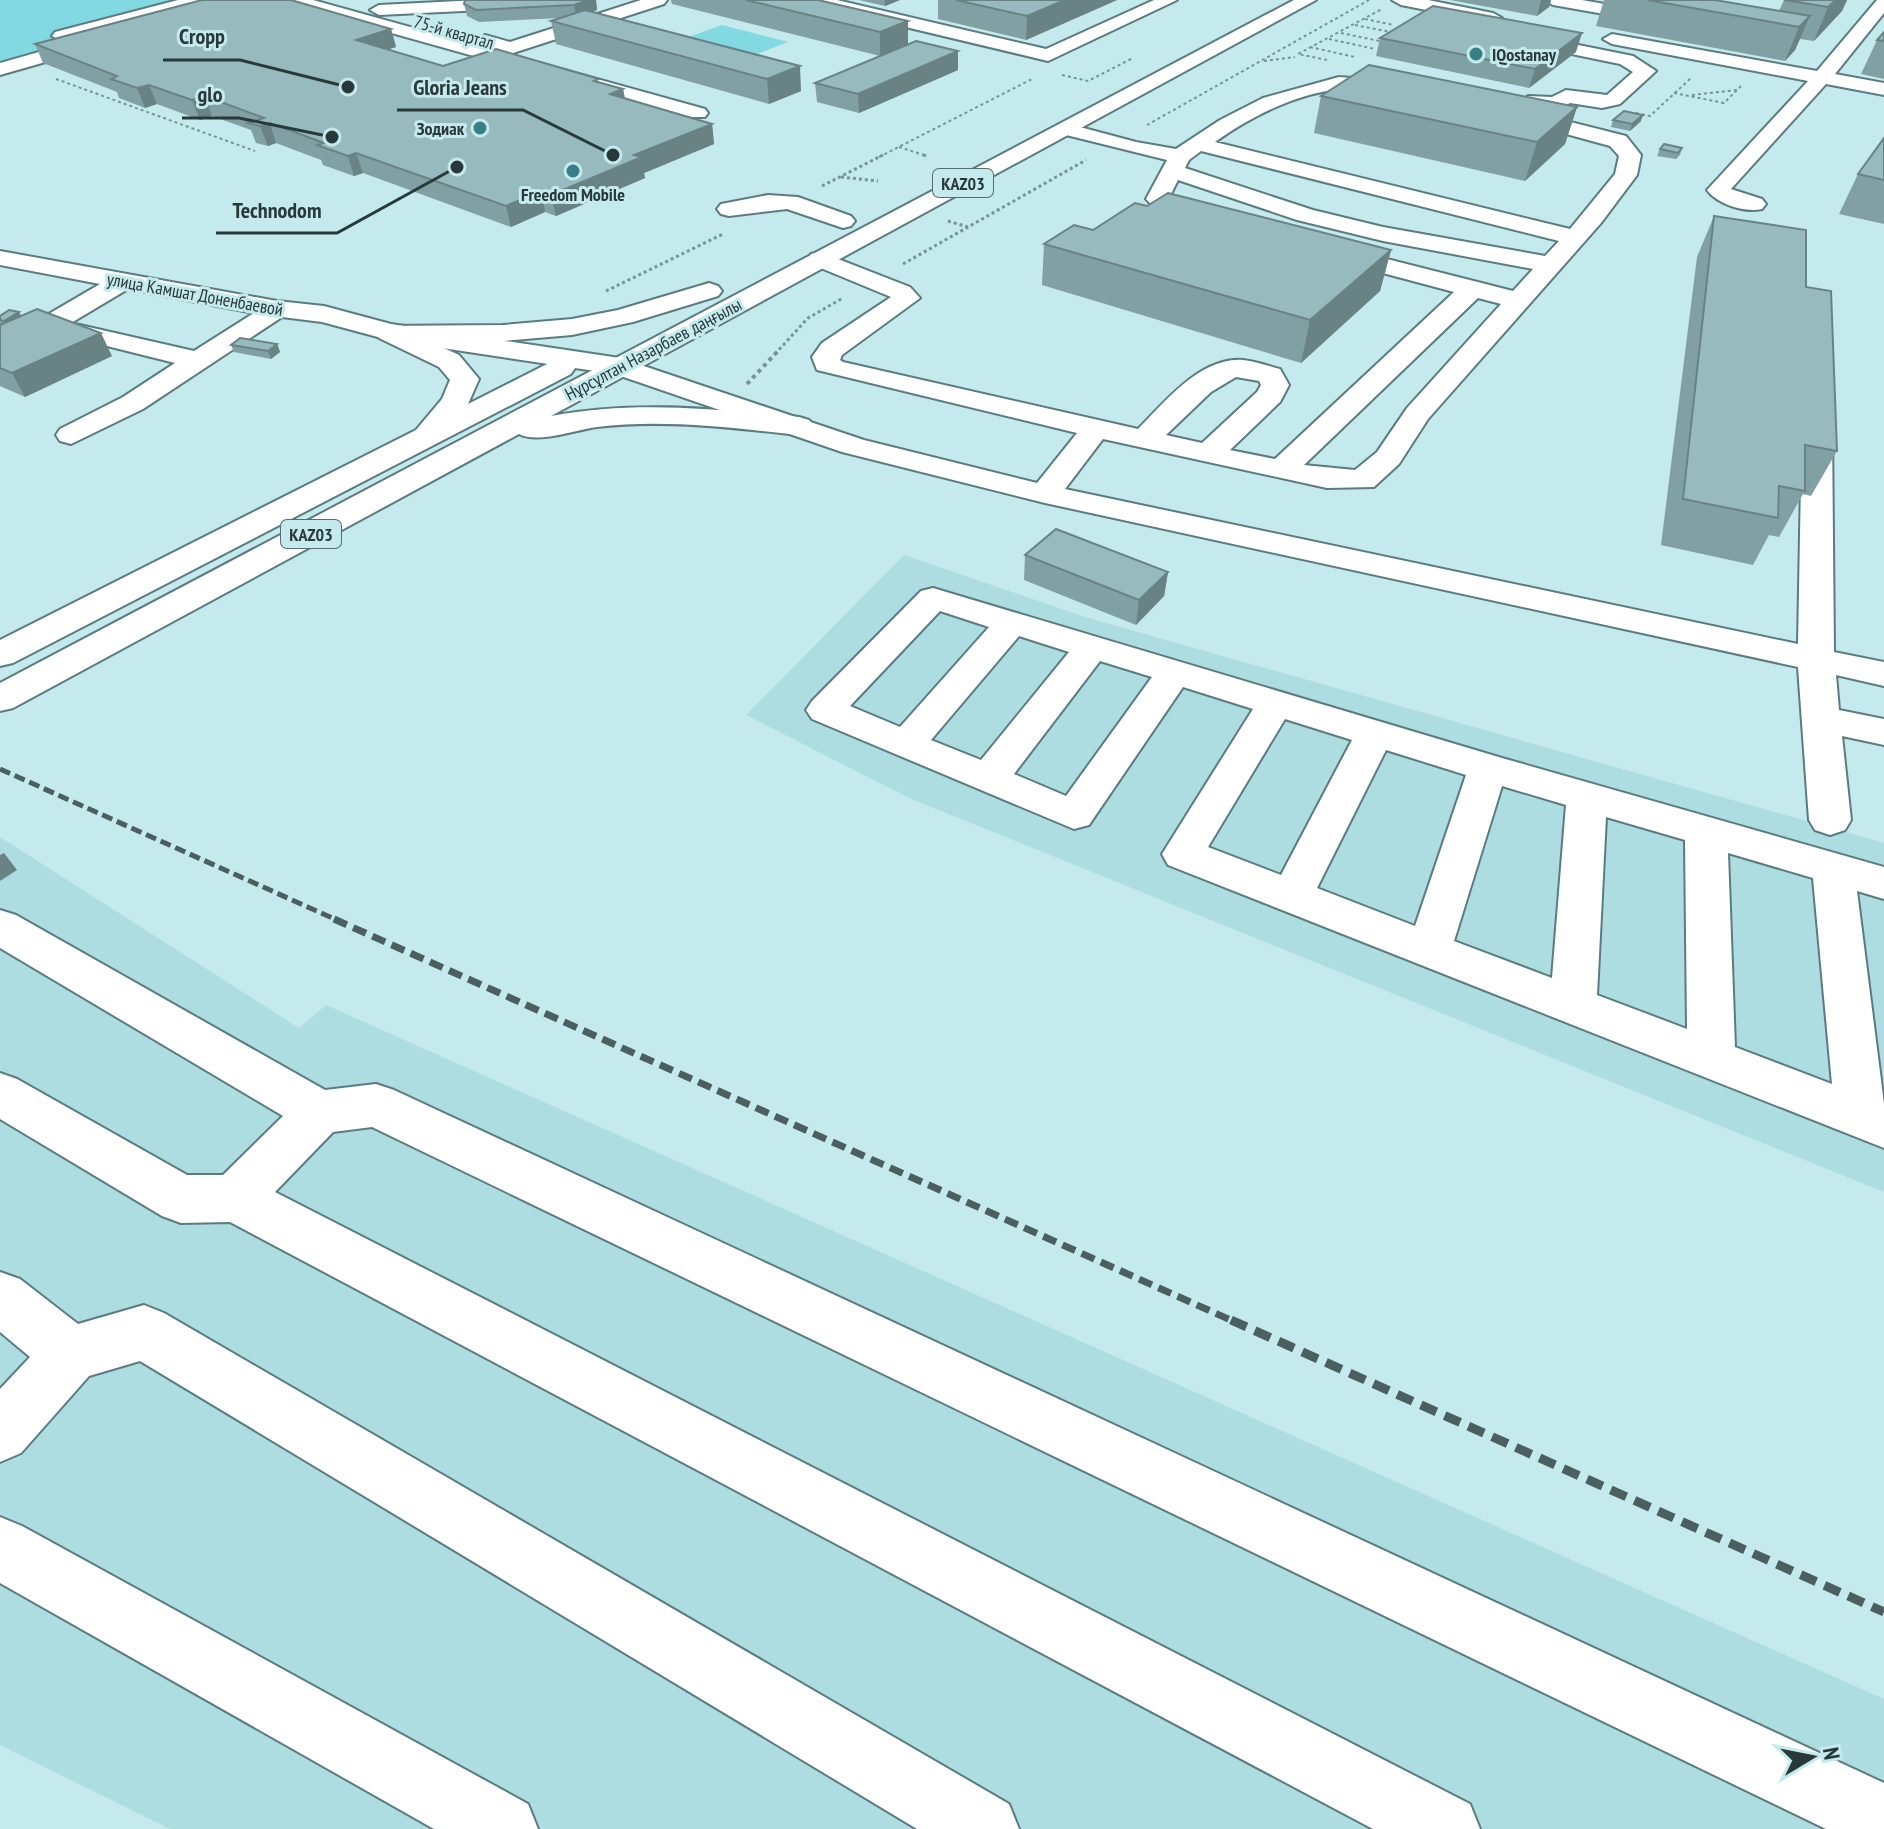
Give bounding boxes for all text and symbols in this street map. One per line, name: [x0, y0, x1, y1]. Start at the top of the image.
street label: 75-й квартал: [411, 10, 497, 54]
callout: Cropp: [163, 14, 240, 60]
text: Cropp: [179, 22, 225, 50]
place label: IQostanay: [1492, 43, 1557, 66]
marker: IQostanay: [1467, 45, 1485, 63]
callout: Gloria Jeans: [397, 64, 523, 110]
callout: glo: [182, 72, 239, 118]
text: Gloria Jeans: [413, 73, 507, 101]
text: glo: [198, 80, 223, 108]
place label: Зодиак: [417, 117, 465, 140]
marker: Зодиак: [471, 119, 489, 137]
marker: Freedom Mobile: [564, 162, 582, 180]
road number: KАZ03: [933, 169, 993, 197]
place label: Freedom Mobile: [521, 183, 625, 206]
callout: Technodom: [216, 187, 337, 233]
text: Technodom: [233, 196, 321, 224]
street label: улица Камшат Доненбаевой: [105, 267, 285, 321]
street label: Нұрсұлтан Назарбаев даңғылы: [561, 293, 745, 405]
road number: KАZ03: [281, 520, 341, 548]
north arrow: [1772, 1717, 1852, 1797]
text: N: [1817, 1745, 1847, 1762]

